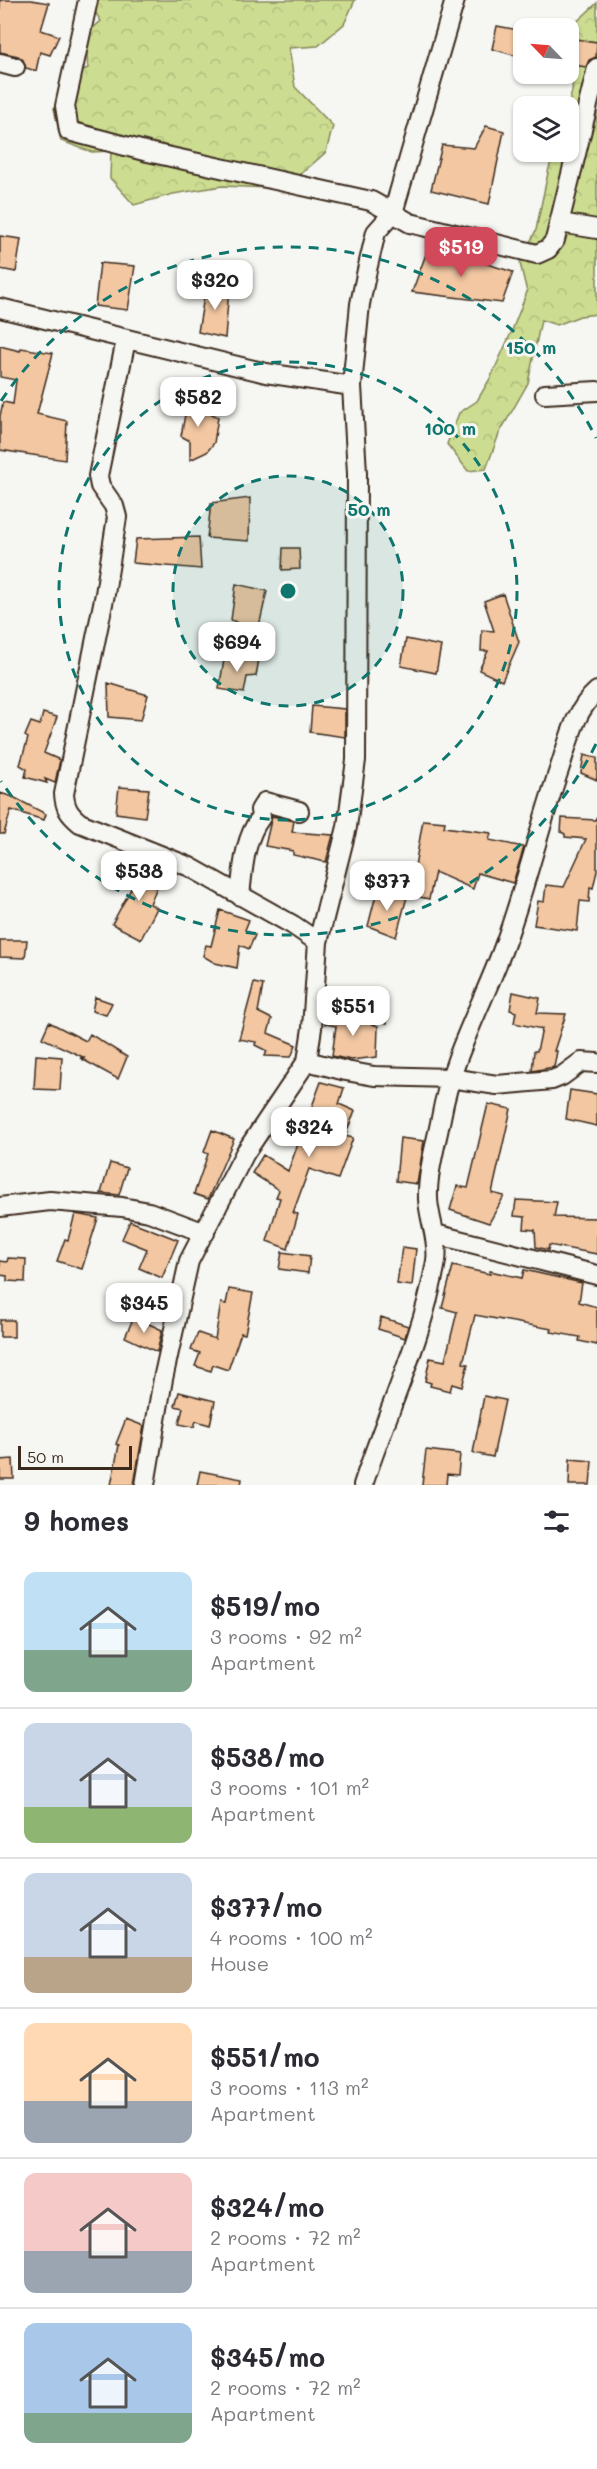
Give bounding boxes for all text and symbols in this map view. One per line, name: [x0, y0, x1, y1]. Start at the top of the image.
north arrow: [513, 18, 579, 84]
map controls: [513, 18, 579, 162]
button: layers: [513, 96, 579, 162]
pin: $519: [425, 227, 497, 278]
text: $519: [439, 233, 483, 259]
pin: $320: [179, 260, 251, 311]
text: $320: [191, 266, 239, 292]
text: 150 m: [506, 335, 556, 359]
pin: $582: [162, 377, 234, 428]
text: $582: [174, 383, 222, 409]
text: 100 m: [424, 416, 476, 440]
text: 50 m: [348, 497, 390, 521]
centre of rings: [278, 581, 298, 601]
pin: $694: [201, 622, 273, 673]
text: $694: [212, 628, 262, 654]
pin: $538: [103, 851, 175, 902]
text: $538: [115, 857, 163, 883]
pin: $377: [351, 861, 423, 912]
text: $377: [364, 867, 410, 893]
pin: $551: [317, 986, 389, 1037]
text: $551: [331, 992, 375, 1018]
pin: $324: [273, 1107, 345, 1158]
text: $324: [285, 1113, 333, 1139]
pin: $345: [108, 1283, 180, 1334]
text: $345: [120, 1289, 168, 1315]
scale bar: [18, 1443, 132, 1470]
text: 50 m: [27, 1446, 64, 1467]
text: 9 homes: [24, 1504, 129, 1538]
icon: filters: [540, 1505, 573, 1538]
text: $519/mo: [210, 1589, 320, 1623]
icon: home: [72, 1596, 144, 1668]
text: 3 rooms · 92 m²: [210, 1623, 362, 1649]
text: Apartment: [210, 1649, 316, 1675]
text: $538/mo: [210, 1740, 325, 1774]
icon: home: [72, 1747, 144, 1819]
text: 3 rooms · 101 m²: [210, 1774, 369, 1800]
text: Apartment: [210, 1800, 316, 1826]
text: $377/mo: [210, 1890, 322, 1924]
icon: home: [72, 1897, 144, 1969]
text: 4 rooms · 100 m²: [210, 1924, 373, 1950]
text: House: [210, 1950, 269, 1976]
text: $551/mo: [210, 2040, 320, 2074]
icon: home: [72, 2047, 144, 2119]
text: 3 rooms · 113 m²: [210, 2074, 369, 2100]
text: Apartment: [210, 2100, 316, 2126]
text: $324/mo: [210, 2190, 324, 2224]
icon: home: [72, 2197, 144, 2269]
text: 2 rooms · 72 m²: [210, 2224, 361, 2250]
text: Apartment: [210, 2250, 316, 2276]
text: $345/mo: [210, 2340, 325, 2374]
icon: home: [72, 2347, 144, 2419]
text: 2 rooms · 72 m²: [210, 2374, 361, 2400]
text: Apartment: [210, 2400, 316, 2426]

